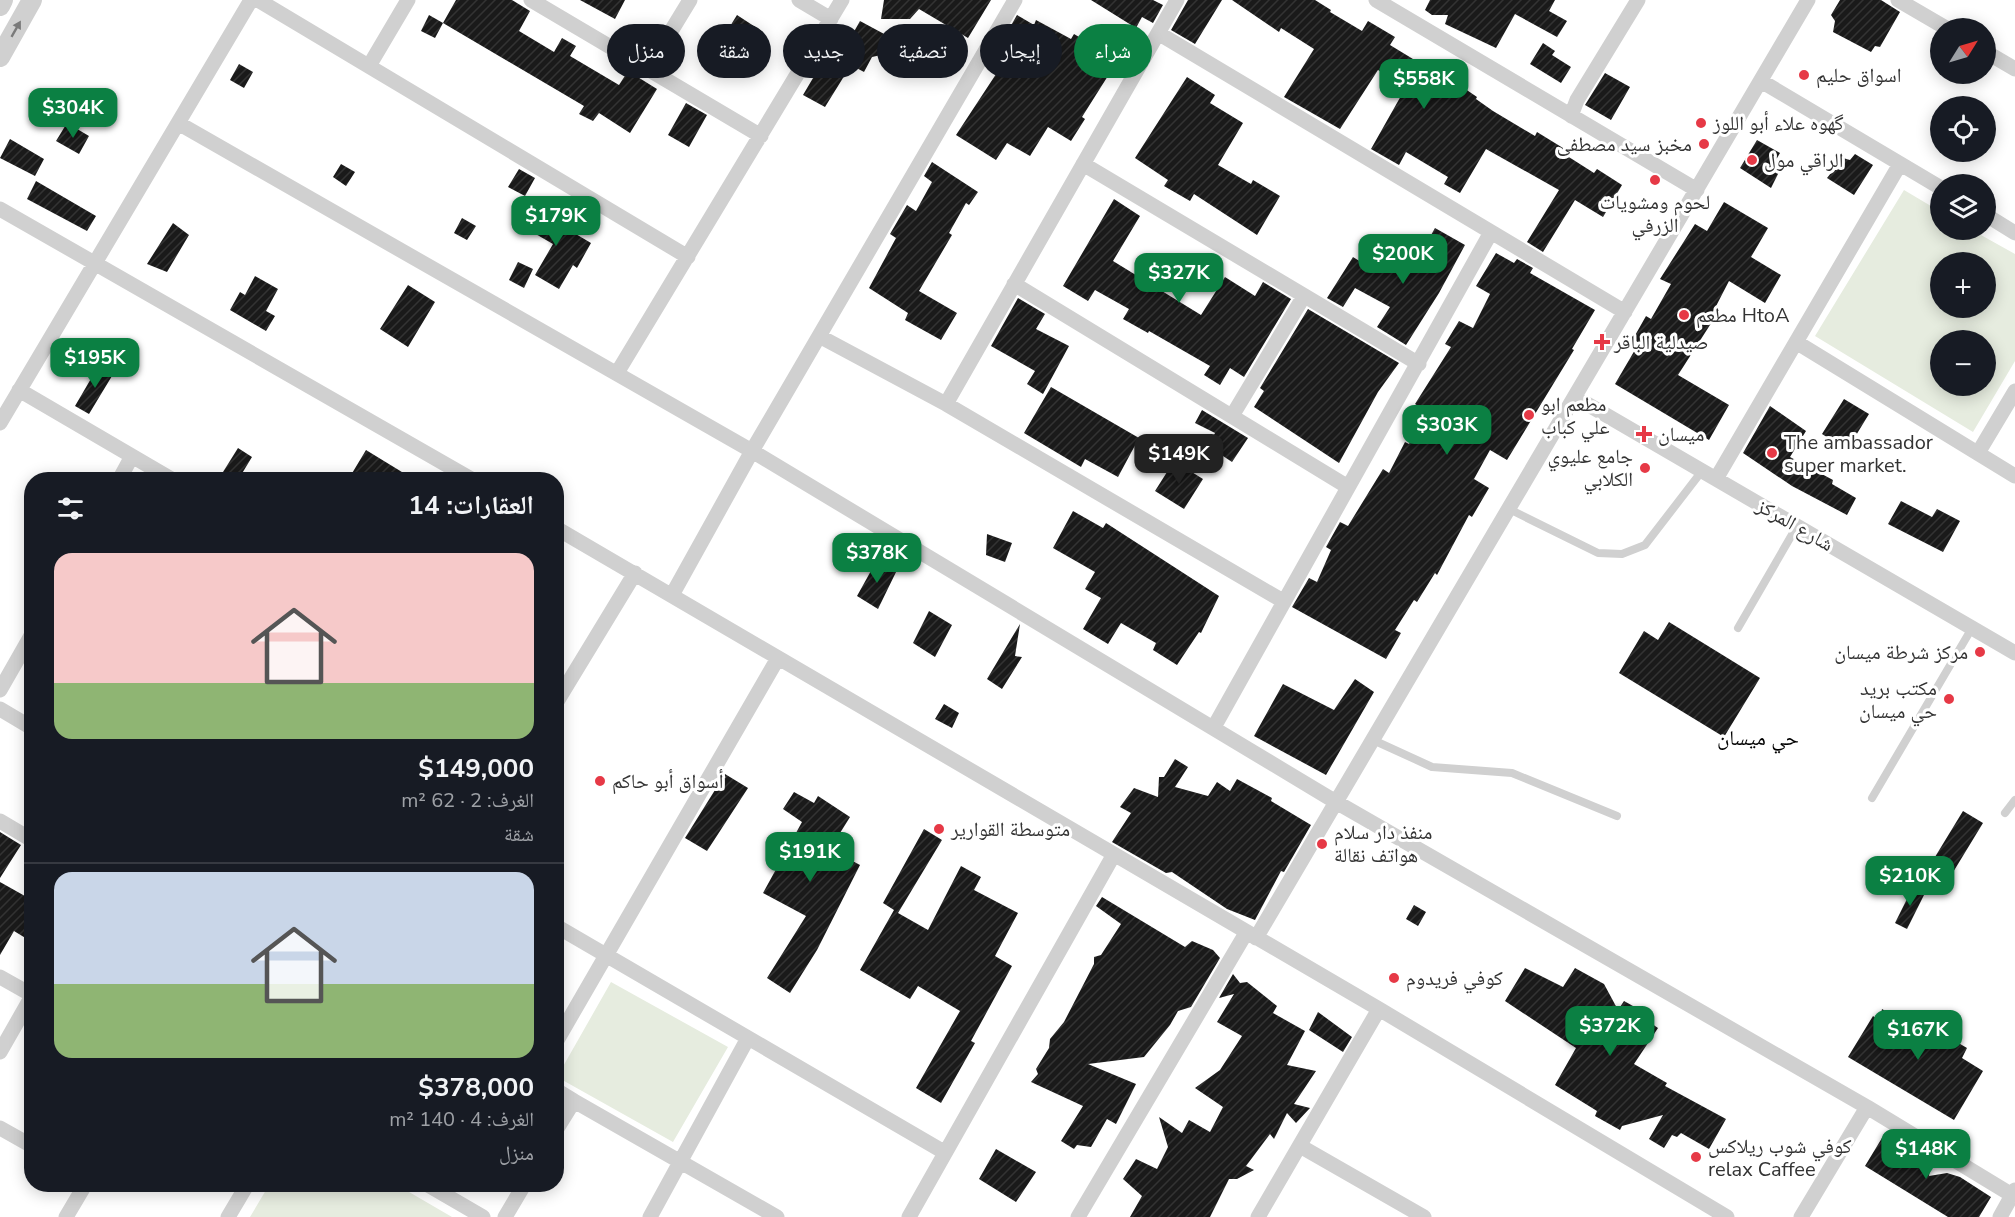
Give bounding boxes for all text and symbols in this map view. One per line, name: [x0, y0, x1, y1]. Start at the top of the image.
north arrow: [1930, 18, 1996, 84]
map controls: [1930, 18, 1996, 396]
one-way arrow: [11, 20, 21, 37]
chip: منزل: [607, 24, 685, 78]
chip: شقة: [697, 24, 771, 78]
chip: جديد: [783, 24, 865, 78]
chip: تصفية: [877, 24, 968, 78]
chip: إيجار: [980, 24, 1062, 78]
chip: شراء: [1074, 24, 1152, 78]
pin: $558K: [1382, 59, 1466, 110]
place label: اسواق حليم: [1816, 62, 1902, 89]
text: $558K: [1393, 65, 1455, 92]
marker: اسواق حليم: [1797, 68, 1811, 82]
pin: $304K: [31, 88, 115, 139]
text: $304K: [42, 94, 104, 121]
button: locate: [1930, 96, 1996, 162]
place label: گهوه علاء أبو اللوز: [1712, 110, 1844, 137]
marker: گهوه علاء أبو اللوز: [1694, 116, 1708, 130]
place label: مخبز سيد مصطفى: [1557, 131, 1692, 158]
marker: مخبز سيد مصطفى: [1697, 137, 1711, 151]
place label: الراقي مول: [1764, 147, 1844, 176]
marker: الراقي مول: [1745, 153, 1759, 167]
marker: لحوم ومشويات الزرفي: [1648, 173, 1662, 187]
button: layers: [1930, 174, 1996, 240]
place label: لحوم ومشويات الزرفي: [1600, 189, 1710, 241]
pin: $179K: [514, 196, 598, 247]
text: $179K: [525, 202, 587, 229]
pin: $200K: [1361, 234, 1445, 285]
text: $200K: [1372, 240, 1434, 267]
button: +: [1930, 252, 1996, 318]
pin: $327K: [1137, 253, 1221, 304]
text: $327K: [1148, 259, 1210, 286]
place label: مطعم HtoA: [1696, 302, 1790, 329]
marker: مطعم HtoA: [1677, 308, 1691, 322]
place label: صيدلية الباقر: [1613, 329, 1708, 356]
button: −: [1930, 330, 1996, 396]
marker: صيدلية الباقر: [1595, 335, 1609, 349]
pin: $195K: [53, 338, 137, 389]
text: $195K: [64, 344, 126, 371]
place label: مطعم ابو علي كباب: [1541, 391, 1610, 443]
pin: $303K: [1405, 405, 1489, 456]
marker: مطعم ابو علي كباب: [1522, 408, 1536, 422]
text: $303K: [1416, 411, 1478, 438]
place label: ميسان: [1658, 421, 1704, 448]
marker: ميسان: [1635, 425, 1653, 443]
place label: The ambassador super market.: [1784, 429, 1933, 479]
pin: $149K: [1137, 434, 1221, 485]
text: $149K: [1148, 440, 1210, 467]
place label: جامع عليوي الكلابي: [1548, 443, 1633, 495]
marker: The ambassador super market.: [1765, 446, 1779, 460]
marker: جامع عليوي الكلابي: [1638, 461, 1652, 475]
text: العقارات: 14: [408, 488, 534, 523]
icon: filters: [54, 492, 87, 525]
street label: شارع المركز: [1751, 492, 1839, 558]
pin: $378K: [835, 533, 919, 584]
text: $378K: [846, 539, 908, 566]
icon: home: [240, 592, 348, 700]
place label: مركز شرطة ميسان: [1834, 639, 1968, 666]
marker: مركز شرطة ميسان: [1973, 645, 1987, 659]
place label: مكتب بريد حي ميسان: [1859, 675, 1937, 727]
marker: مكتب بريد حي ميسان: [1942, 692, 1956, 706]
district label: حي ميسان: [1717, 724, 1799, 754]
text: $149,000: [418, 751, 534, 786]
place label: أسواق أبو حاكم: [612, 768, 724, 795]
marker: أسواق أبو حاكم: [593, 774, 607, 788]
text: الغرف: 2 · 62 m²: [401, 787, 534, 814]
place label: متوسطة القوارير: [950, 816, 1070, 843]
place label: منفذ دار سلام هواتف نقالة: [1334, 819, 1432, 869]
text: شقة: [504, 821, 534, 848]
marker: متوسطة القوارير: [932, 822, 946, 836]
pin: $191K: [768, 832, 852, 883]
marker: منفذ دار سلام هواتف نقالة: [1315, 837, 1329, 851]
text: $191K: [779, 838, 841, 865]
pin: $210K: [1868, 856, 1952, 907]
text: $210K: [1879, 862, 1941, 889]
icon: home: [240, 911, 348, 1019]
place label: كوفي فريدوم: [1406, 965, 1503, 994]
marker: كوفي فريدوم: [1387, 971, 1401, 985]
pin: $372K: [1568, 1006, 1652, 1057]
pin: $167K: [1876, 1010, 1960, 1061]
text: $372K: [1579, 1012, 1641, 1039]
text: $167K: [1887, 1016, 1949, 1043]
text: $378,000: [418, 1070, 534, 1105]
text: الغرف: 4 · 140 m²: [389, 1106, 534, 1133]
pin: $148K: [1884, 1129, 1968, 1180]
place label: كوفي شوب ريلاكس relax Caffee: [1708, 1133, 1851, 1183]
text: $148K: [1895, 1135, 1957, 1162]
text: منزل: [499, 1140, 534, 1167]
marker: كوفي شوب ريلاكس relax Caffee: [1689, 1150, 1703, 1164]

